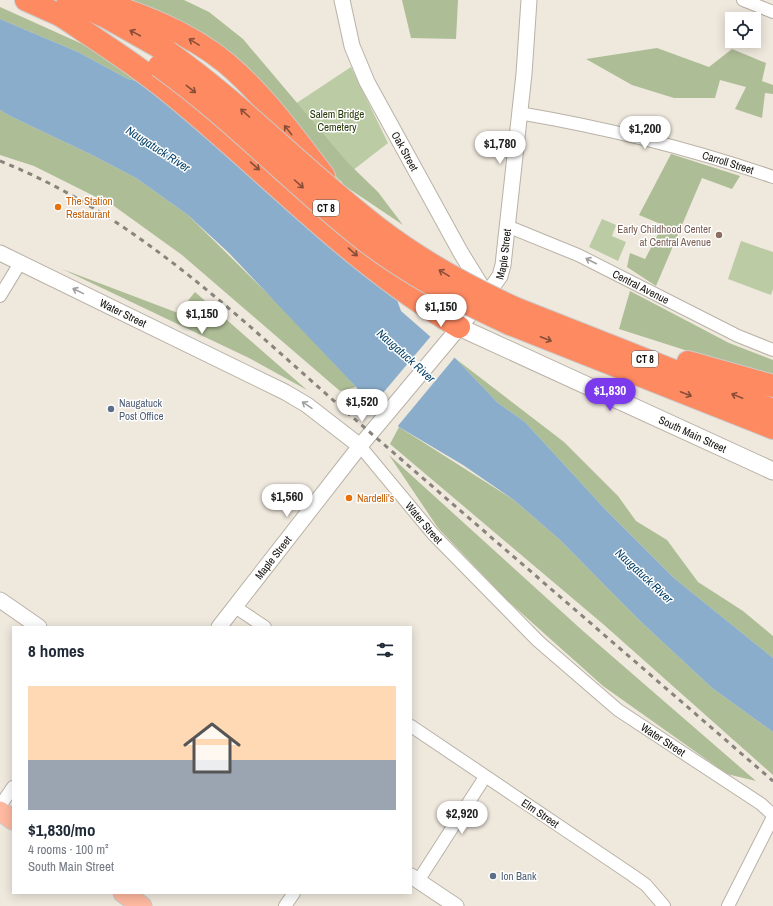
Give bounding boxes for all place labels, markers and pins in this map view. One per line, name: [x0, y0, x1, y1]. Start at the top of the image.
pin: $1,200: [612, 116, 678, 150]
pin: $1,780: [467, 131, 533, 165]
place label: The Station Restaurant: [66, 194, 113, 221]
marker: The Station Restaurant: [53, 202, 63, 212]
place label: Early Childhood Center at Central Avenue: [617, 222, 711, 249]
marker: Early Childhood Center at Central Avenue: [714, 230, 724, 240]
pin: $1,150: [408, 294, 474, 328]
pin: $1,150: [169, 301, 235, 335]
pin: $1,830: [577, 378, 643, 412]
pin: $1,520: [329, 389, 395, 423]
place label: Naugatuck Post Office: [119, 396, 163, 423]
marker: Naugatuck Post Office: [106, 404, 116, 414]
pin: $1,560: [254, 484, 320, 518]
place label: Nardelli's: [357, 491, 395, 505]
marker: Nardelli's: [344, 493, 354, 503]
pin: $2,920: [429, 801, 495, 835]
place label: Ion Bank: [501, 869, 537, 883]
marker: Ion Bank: [488, 871, 498, 881]

